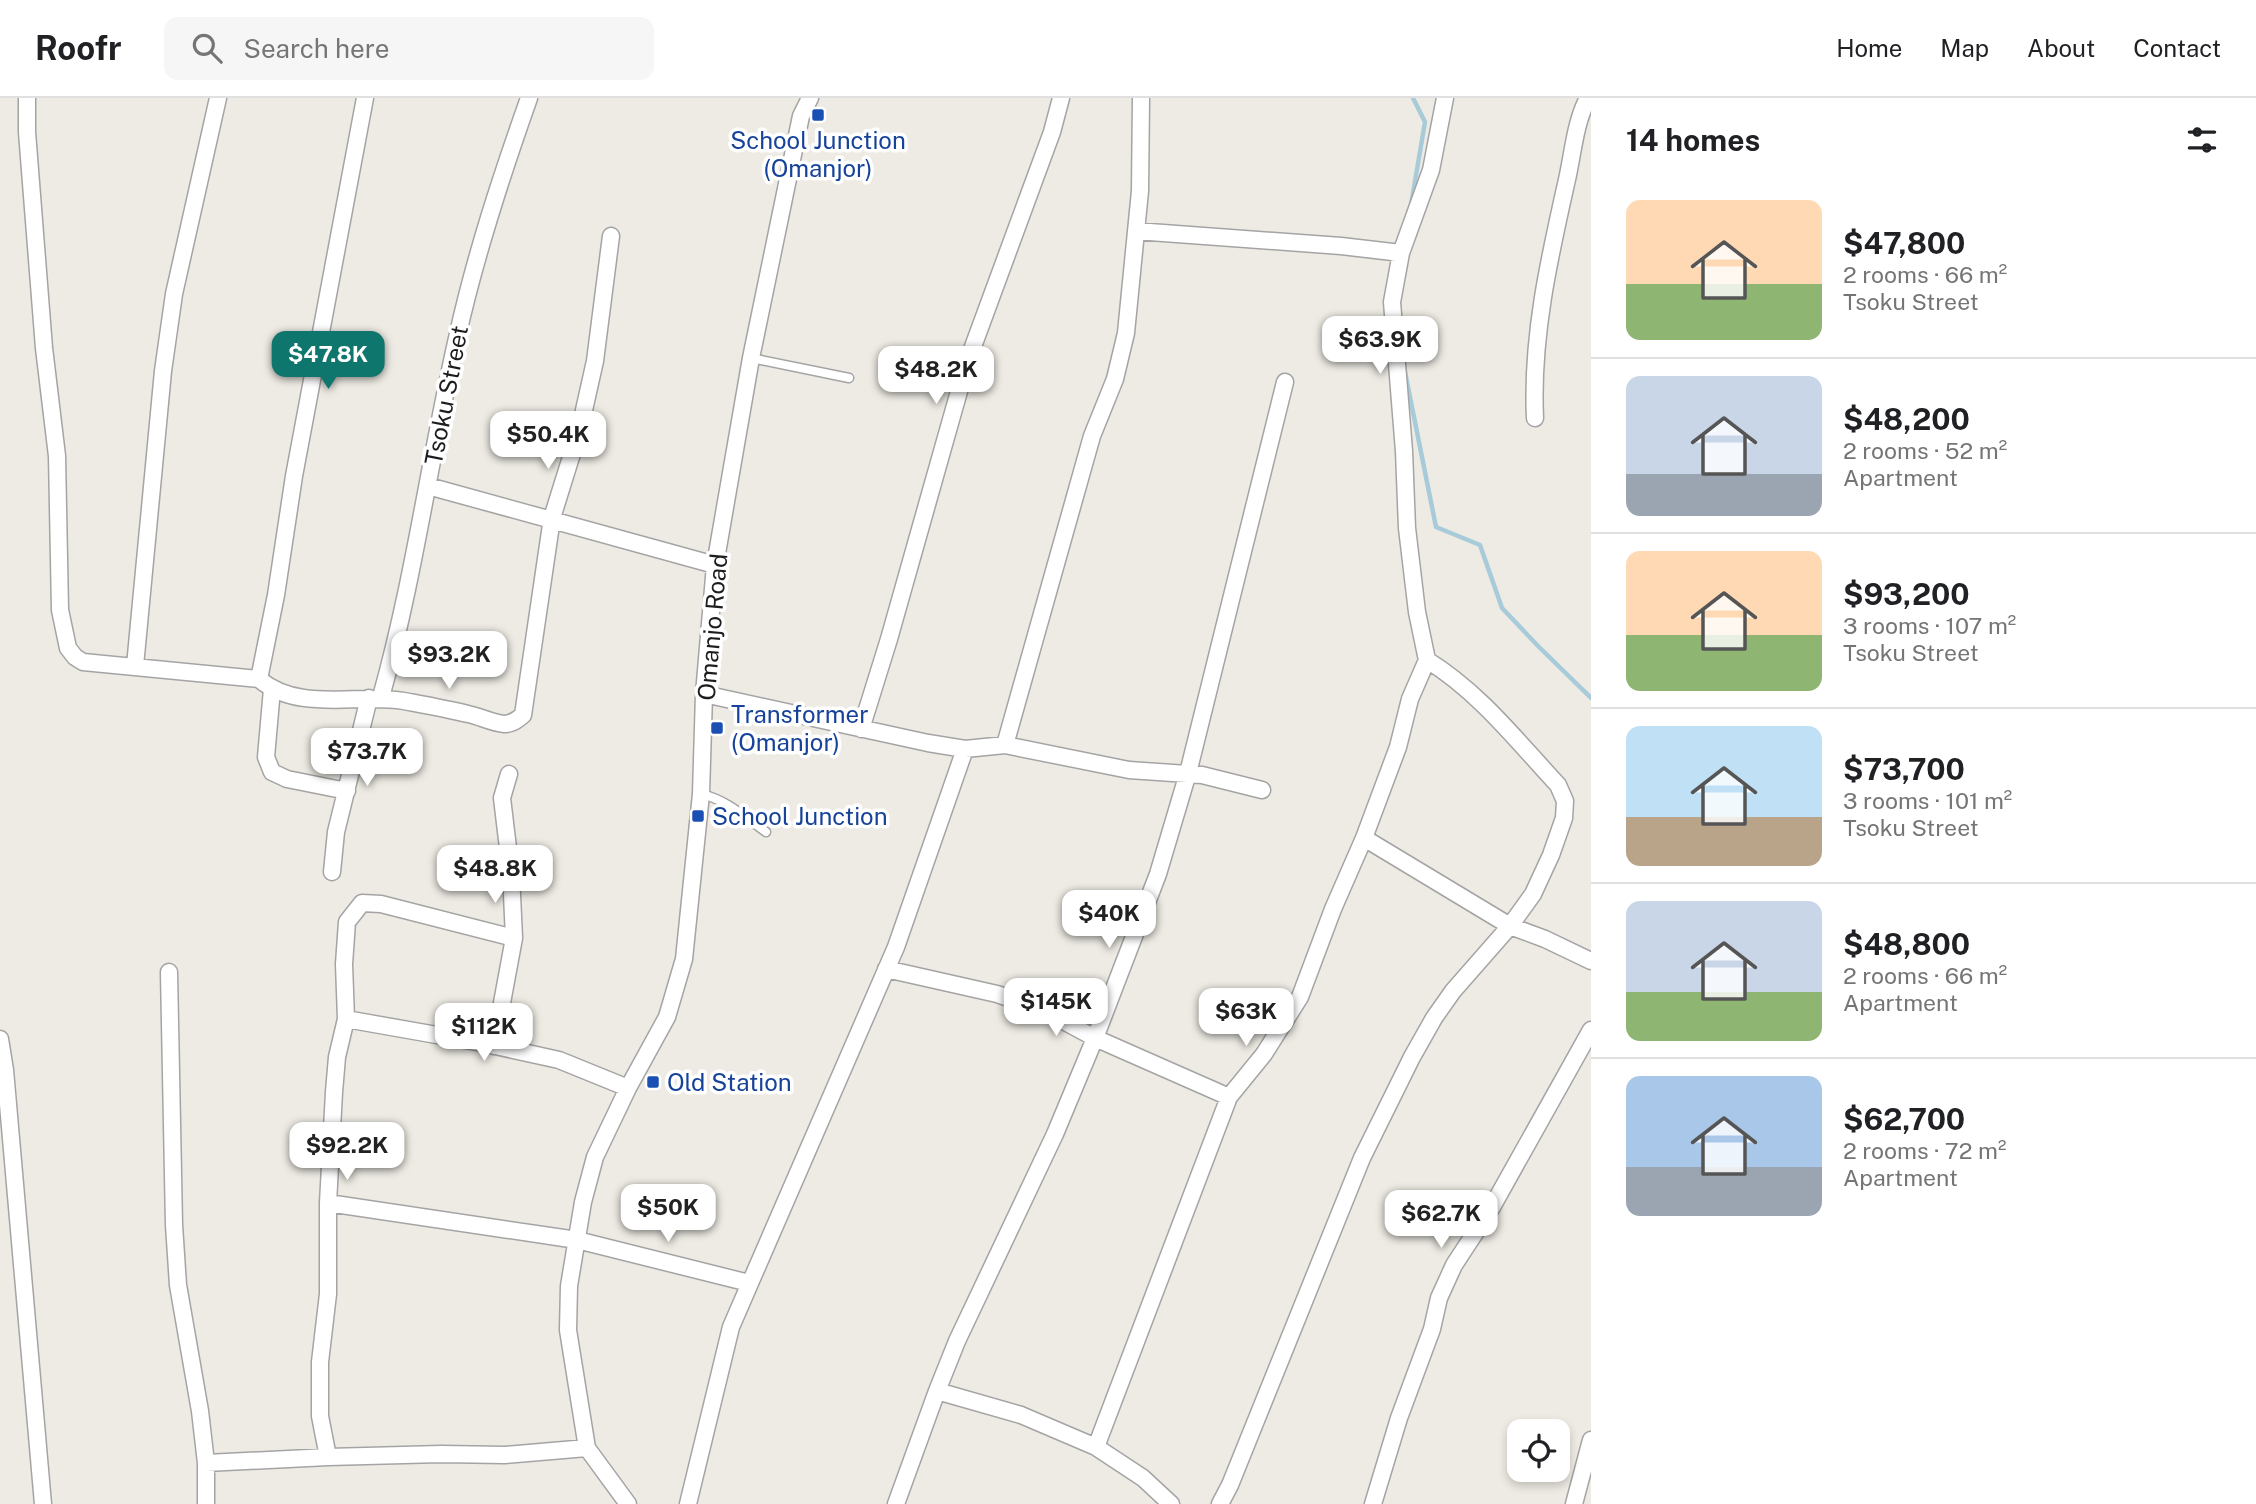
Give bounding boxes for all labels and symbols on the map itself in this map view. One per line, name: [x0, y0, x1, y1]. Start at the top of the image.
marker: School Junction (Omanjor): [810, 107, 826, 123]
place label: School Junction (Omanjor): [730, 126, 906, 182]
pin: $63.9K: [1323, 316, 1437, 376]
street label: Tsoku Street: [419, 323, 473, 467]
pin: $47.8K: [271, 331, 385, 391]
pin: $48.2K: [879, 346, 993, 406]
pin: $50.4K: [491, 412, 605, 471]
street label: Omanjo Road: [692, 552, 732, 702]
pin: $93.2K: [392, 632, 506, 691]
place label: Transformer (Omanjor): [731, 700, 869, 756]
marker: Transformer (Omanjor): [709, 720, 725, 736]
pin: $73.7K: [310, 728, 424, 788]
place label: School Junction: [712, 802, 888, 830]
marker: School Junction: [690, 808, 706, 824]
pin: $48.8K: [438, 846, 552, 905]
pin: $40K: [1068, 890, 1150, 950]
pin: $145K: [1007, 978, 1105, 1038]
pin: $63K: [1205, 988, 1287, 1048]
pin: $112K: [435, 1004, 533, 1063]
place label: Old Station: [667, 1068, 792, 1096]
marker: Old Station: [645, 1074, 661, 1090]
pin: $92.2K: [290, 1122, 404, 1182]
pin: $50K: [627, 1184, 709, 1244]
pin: $62.7K: [1384, 1190, 1498, 1250]

